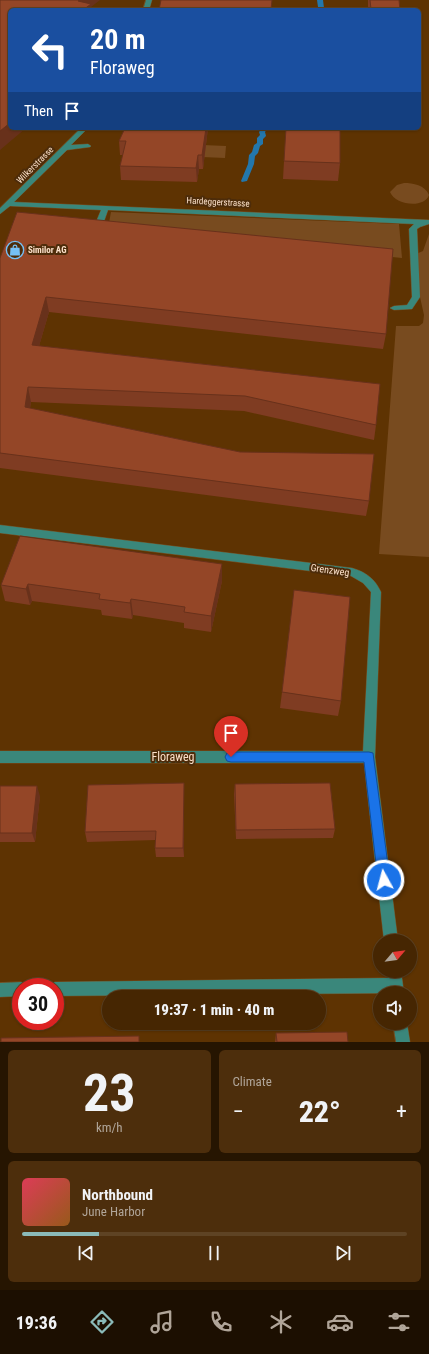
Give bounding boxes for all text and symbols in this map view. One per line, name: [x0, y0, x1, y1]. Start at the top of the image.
text: 20 m: [90, 23, 146, 56]
icon: left: [24, 24, 76, 76]
text: Floraweg: [90, 57, 155, 78]
icon: arrive: [61, 100, 83, 122]
text: Then: [24, 102, 53, 120]
street label: Wilkerstrasse: [14, 144, 56, 186]
street label: Hardeggerstrasse: [186, 195, 250, 209]
shop icon: Similor AG: [5, 240, 25, 260]
place label: Similor AG: [28, 245, 66, 255]
street label: Grenzweg: [310, 562, 350, 578]
pin: [214, 716, 248, 757]
icon: arrive: [220, 722, 242, 744]
street label: Floraweg: [151, 750, 195, 764]
position arrow: [363, 859, 405, 901]
north arrow: [373, 934, 417, 978]
map controls: [373, 934, 417, 1030]
speed limit sign: 30: [12, 978, 64, 1030]
button: sound: [373, 986, 417, 1030]
text: 19:37 · 1 min · 40 m: [154, 1001, 274, 1019]
text: 23: [83, 1063, 136, 1124]
text: Climate: [233, 1074, 272, 1089]
text: 22°: [299, 1094, 341, 1129]
text: −: [233, 1099, 244, 1124]
text: +: [396, 1099, 407, 1124]
text: km/h: [96, 1120, 123, 1135]
text: Northbound: [82, 1186, 153, 1204]
text: June Harbor: [82, 1204, 145, 1219]
icon: previous: [75, 1242, 97, 1264]
icon: pause: [203, 1242, 225, 1264]
icon: next: [332, 1242, 354, 1264]
icon: directions: [88, 1308, 116, 1336]
icon: music: [148, 1308, 176, 1336]
icon: phone: [207, 1308, 235, 1336]
icon: climate: [267, 1308, 295, 1336]
icon: car: [326, 1308, 354, 1336]
icon: filters: [385, 1308, 413, 1336]
text: 19:36: [16, 1312, 57, 1333]

